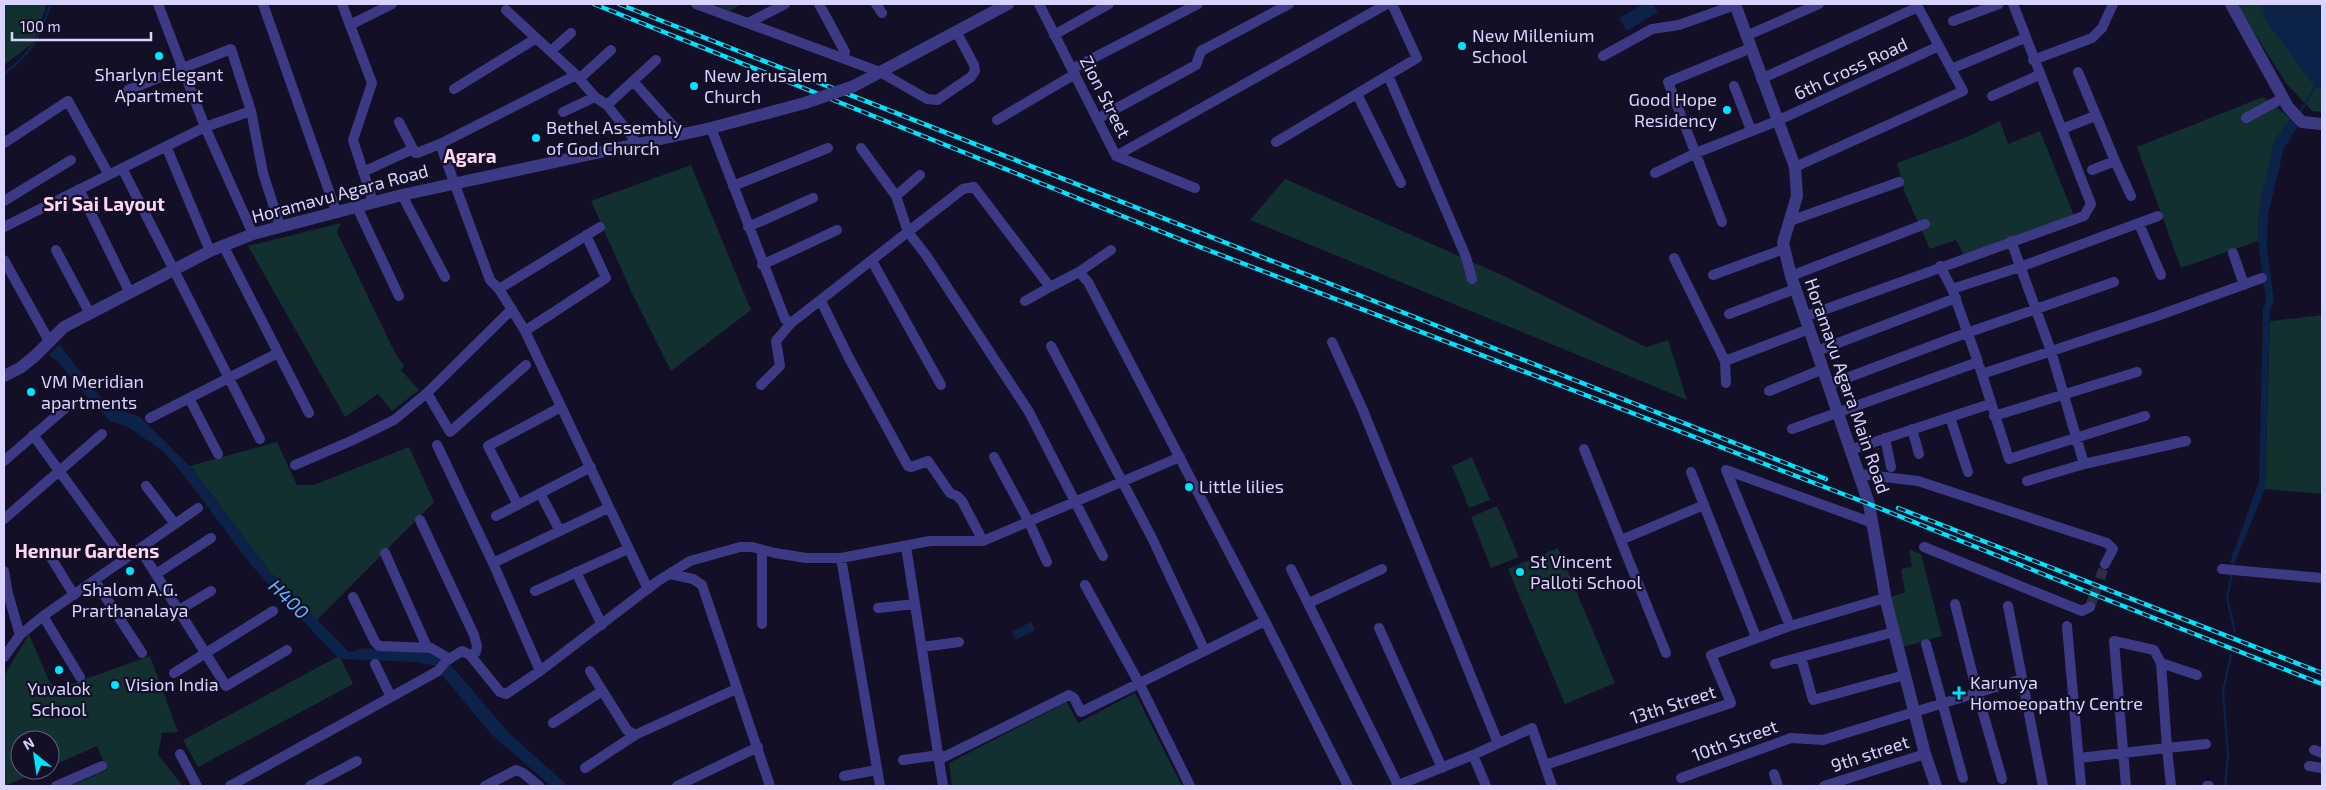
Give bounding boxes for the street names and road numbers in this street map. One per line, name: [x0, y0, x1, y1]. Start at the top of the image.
street label: 6th Cross Road: [1790, 32, 1911, 104]
street label: Zion Street: [1076, 52, 1136, 141]
street label: Horamavu Agara Road: [249, 159, 430, 227]
street label: Horamavu Agara Main Road: [1801, 275, 1895, 496]
street label: 13th Street: [1627, 680, 1718, 728]
street label: 10th Street: [1689, 714, 1781, 766]
street label: 9th street: [1828, 730, 1912, 776]

